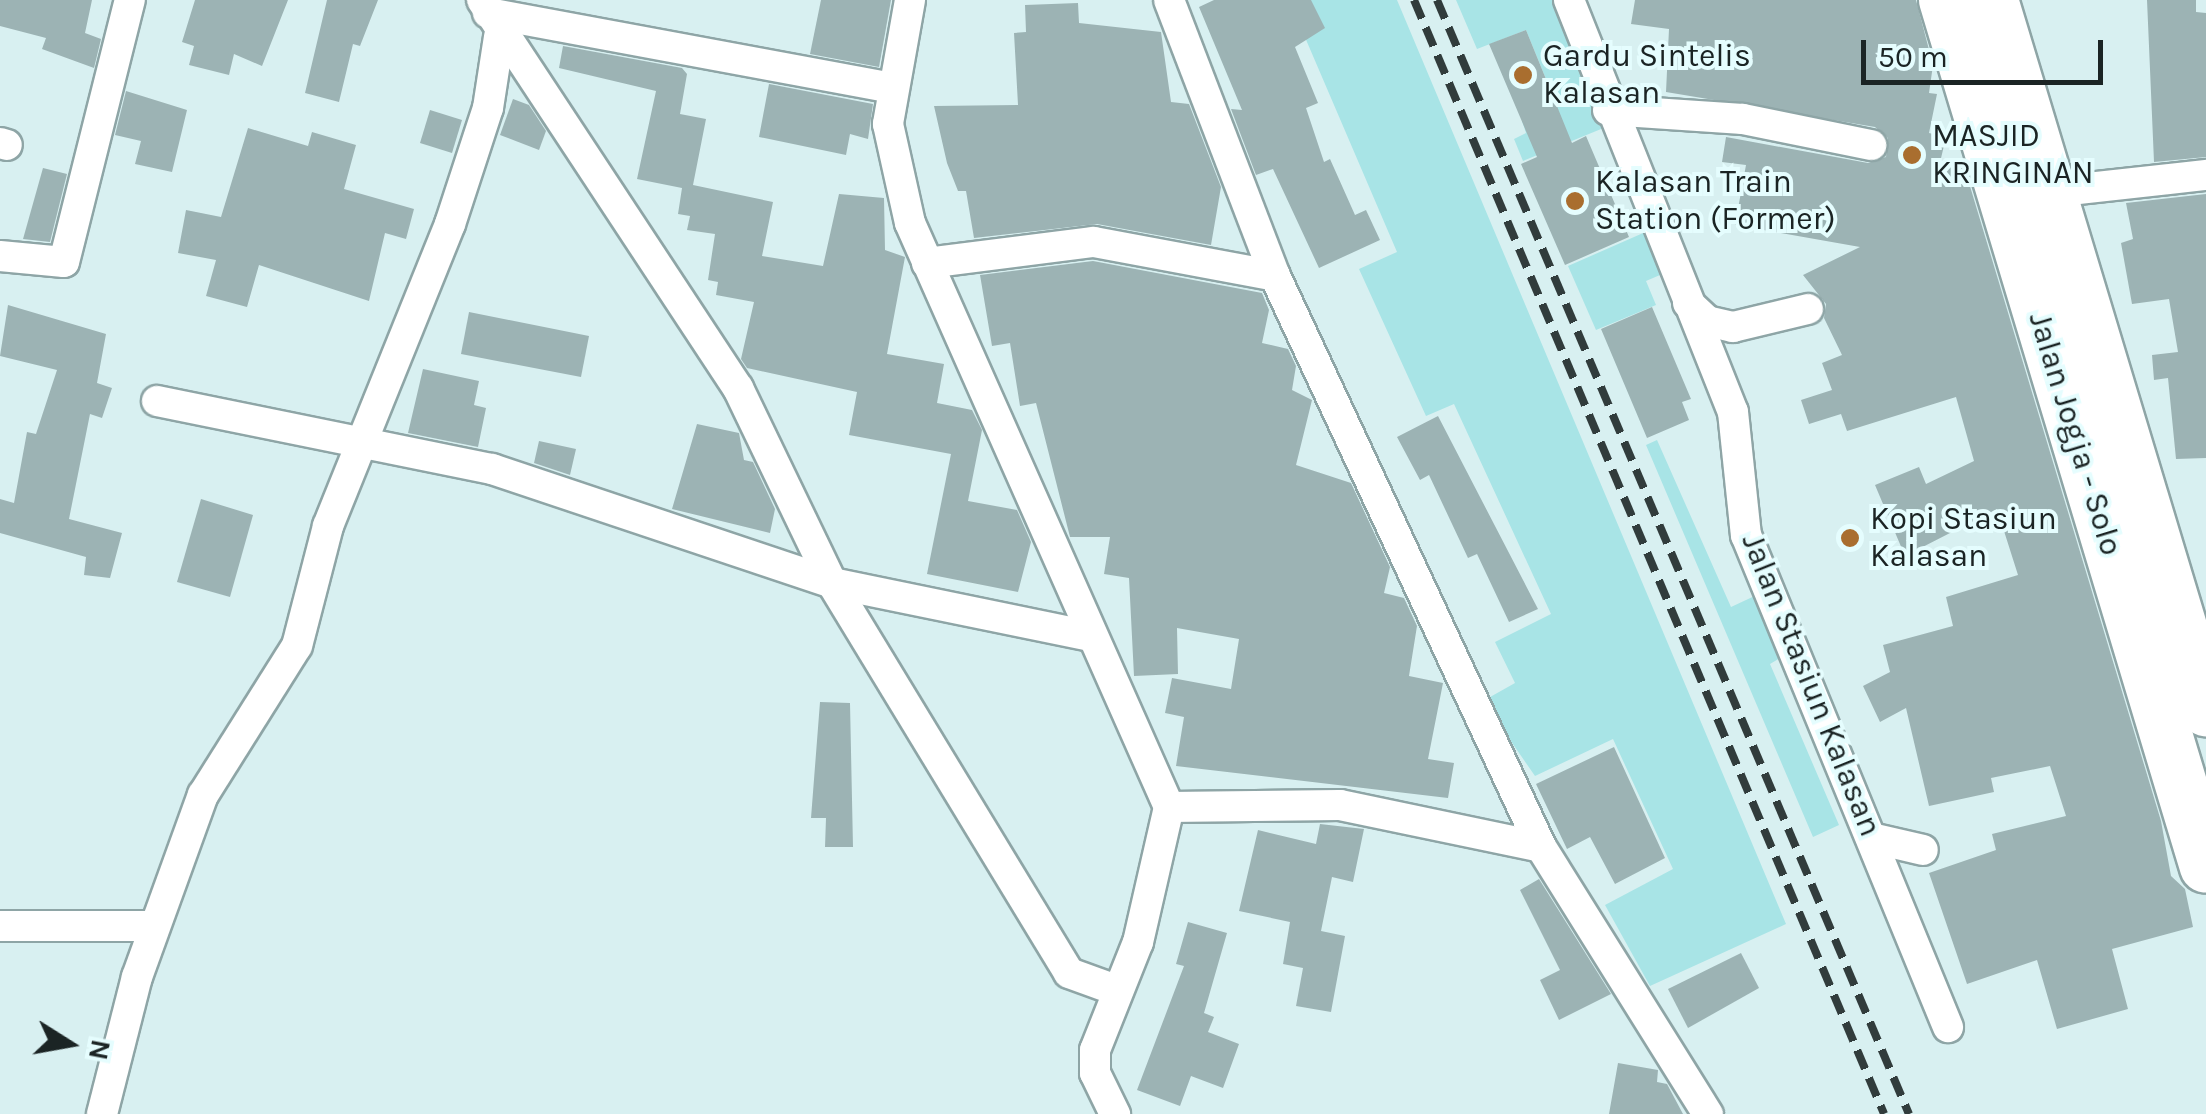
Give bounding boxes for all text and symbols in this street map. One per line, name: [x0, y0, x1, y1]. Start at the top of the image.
scale bar: [1866, 20, 2108, 82]
place label: Gardu Sintelis Kalasan: [1543, 38, 1751, 113]
text: 50 m: [1878, 39, 1948, 75]
marker: Gardu Sintelis Kalasan: [1512, 64, 1534, 86]
place label: MASJID KRINGINAN: [1932, 118, 2094, 193]
marker: MASJID KRINGINAN: [1901, 144, 1923, 166]
place label: Kalasan Train Station (Former): [1595, 164, 1836, 239]
marker: Kalasan Train Station (Former): [1564, 190, 1586, 212]
street label: Jalan Jogja - Solo: [2020, 308, 2130, 560]
place label: Kopi Stasiun Kalasan: [1870, 501, 2057, 576]
marker: Kopi Stasiun Kalasan: [1839, 527, 1861, 549]
street label: Jalan Stasiun Kalasan: [1733, 528, 1889, 842]
north arrow: [20, 994, 120, 1094]
text: N: [82, 1037, 118, 1063]

